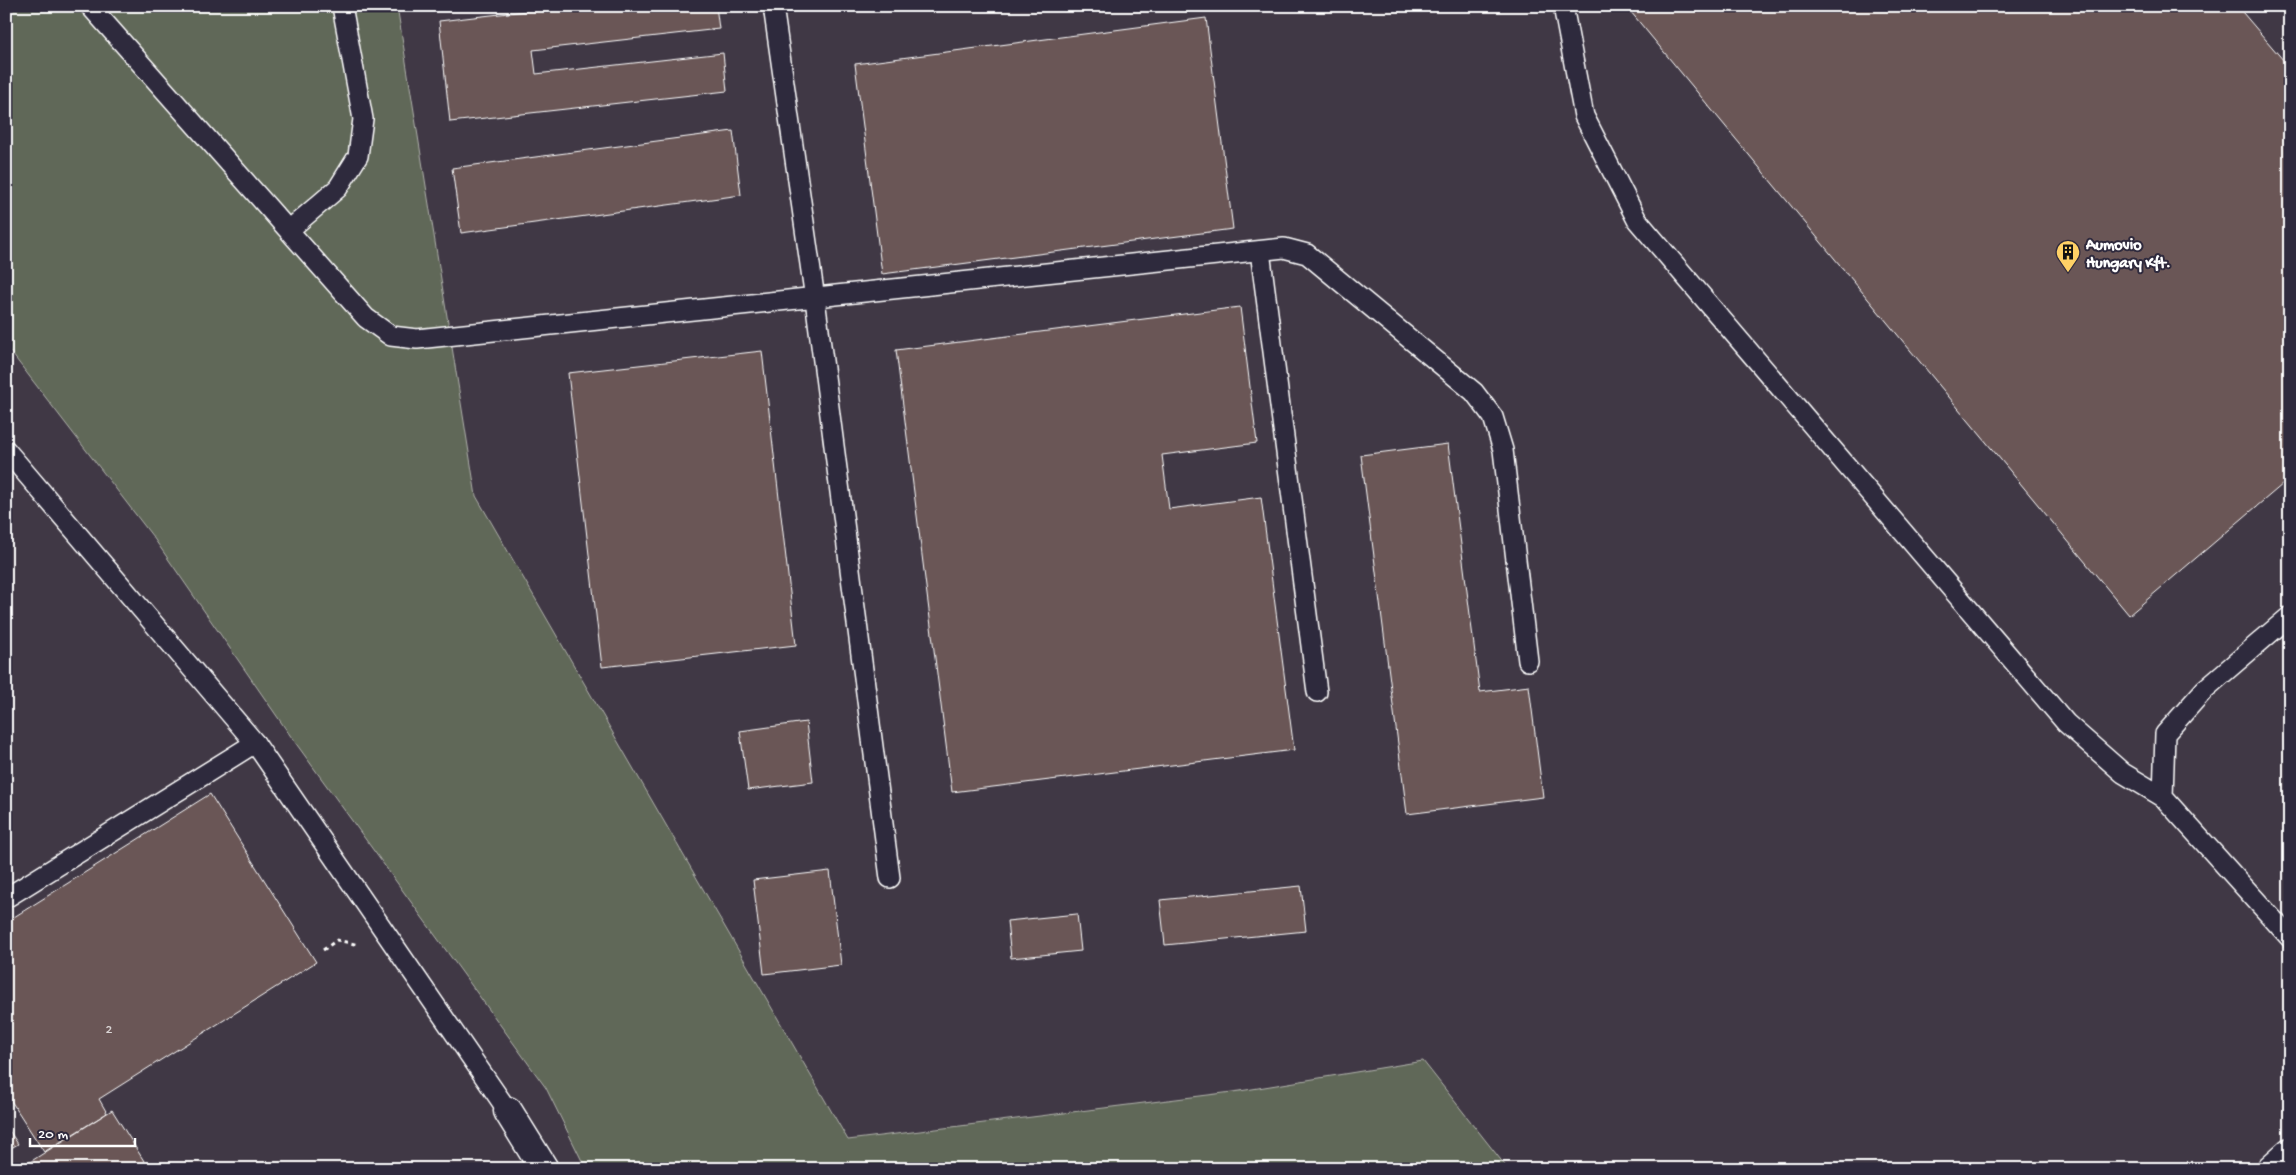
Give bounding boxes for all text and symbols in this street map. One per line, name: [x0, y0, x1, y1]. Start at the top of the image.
place label: Aumovio Hungary Kft.: [2085, 237, 2171, 274]
building icon: Aumovio Hungary Kft.: [2055, 239, 2081, 273]
house number: 2: [106, 1022, 113, 1039]
scale bar: [30, 1115, 135, 1147]
text: 20 m: [38, 1126, 68, 1144]

